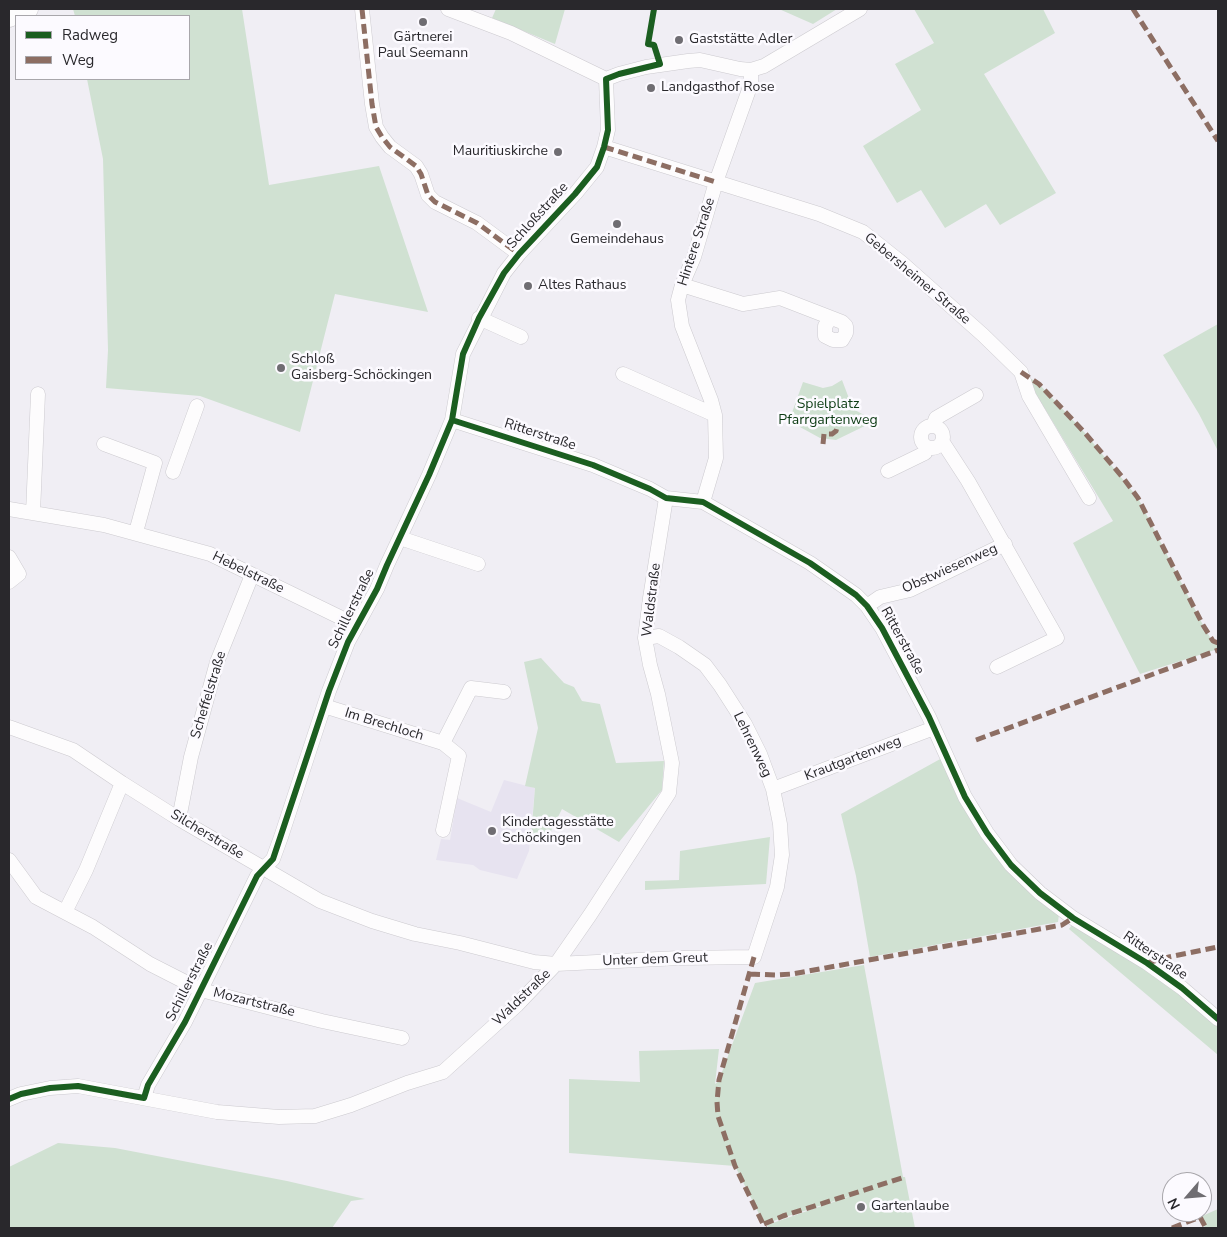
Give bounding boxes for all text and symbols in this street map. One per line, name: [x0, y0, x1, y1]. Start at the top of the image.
legend: [15, 15, 190, 80]
marker: Gärtnerei Paul Seemann: [417, 16, 429, 28]
text: Radweg: [62, 25, 118, 45]
place label: Gärtnerei Paul Seemann: [378, 30, 468, 62]
place label: Gaststätte Adler: [689, 32, 793, 48]
marker: Gaststätte Adler: [673, 34, 685, 46]
text: Weg: [62, 50, 94, 70]
place label: Landgasthof Rose: [661, 80, 774, 96]
marker: Landgasthof Rose: [645, 82, 657, 94]
place label: Mauritiuskirche: [453, 144, 548, 160]
marker: Mauritiuskirche: [552, 146, 564, 158]
street label: Schloßstraße: [504, 179, 572, 253]
street label: Hintere Straße: [675, 196, 719, 288]
marker: Gemeindehaus: [611, 218, 623, 230]
street label: Gebersheimer Straße: [860, 230, 974, 328]
place label: Gemeindehaus: [570, 232, 664, 248]
place label: Altes Rathaus: [538, 278, 626, 294]
marker: Altes Rathaus: [522, 280, 534, 292]
place label: Schloß Gaisberg-Schöckingen: [291, 352, 432, 384]
marker: Schloß Gaisberg-Schöckingen: [275, 362, 287, 374]
park label: Spielplatz Pfarrgartenweg: [778, 397, 878, 430]
street label: Ritterstraße: [502, 415, 578, 455]
street label: Obstwiesenweg: [900, 540, 1000, 598]
street label: Hebelstraße: [209, 548, 287, 598]
street label: Waldstraße: [639, 562, 665, 638]
street label: Schillerstraße: [325, 566, 379, 652]
street label: Ritterstraße: [877, 604, 927, 678]
street label: Scheffelstraße: [188, 649, 230, 741]
street label: Im Brechloch: [342, 705, 426, 745]
street label: Lehrenweg: [729, 710, 775, 780]
street label: Krautgartenweg: [802, 733, 904, 785]
street label: Silcherstraße: [167, 806, 247, 864]
place label: Kindertagesstätte Schöckingen: [502, 815, 614, 848]
marker: Kindertagesstätte Schöckingen: [486, 825, 498, 837]
street label: Ritterstraße: [1119, 928, 1191, 984]
street label: Schillerstraße: [163, 939, 217, 1025]
street label: Unter dem Greut: [602, 950, 708, 970]
street label: Waldstraße: [489, 966, 555, 1030]
street label: Mozartstraße: [211, 985, 297, 1021]
north arrow: [1162, 1172, 1212, 1222]
text: N: [1163, 1195, 1185, 1213]
place label: Gartenlaube: [871, 1199, 949, 1215]
marker: Gartenlaube: [855, 1201, 867, 1213]

